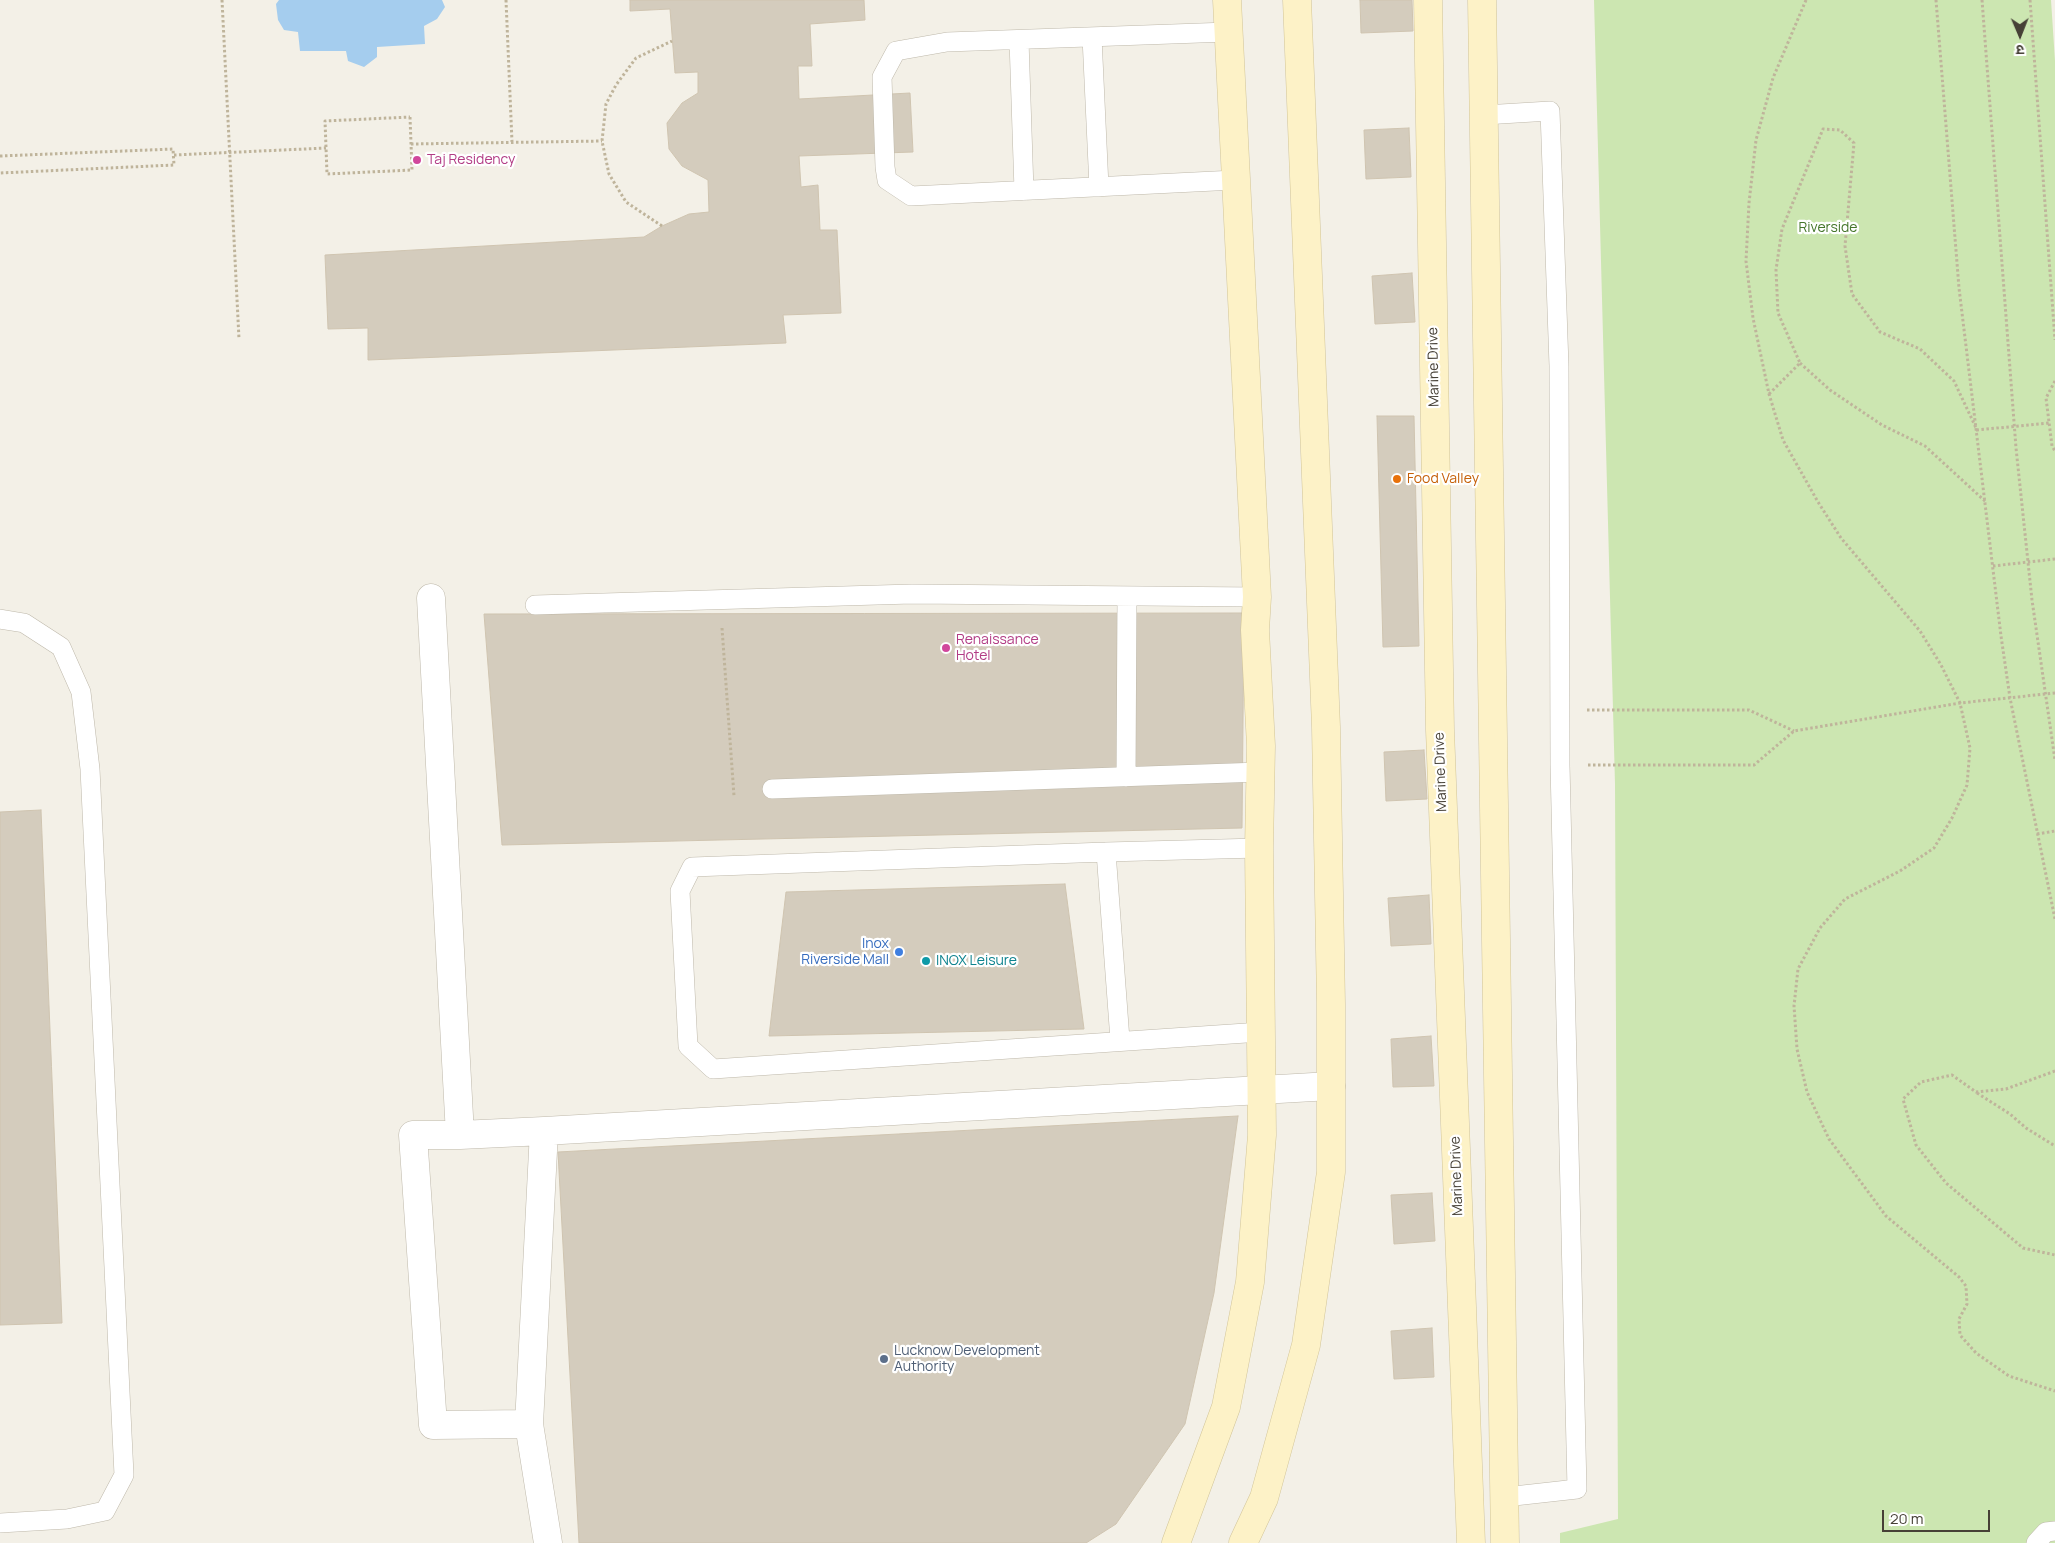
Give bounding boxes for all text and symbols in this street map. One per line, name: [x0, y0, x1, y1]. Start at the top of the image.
north arrow: [1995, 10, 2045, 60]
text: उ: [2016, 41, 2025, 60]
place label: Taj Residency: [427, 152, 515, 168]
marker: Taj Residency: [411, 154, 423, 166]
park label: Riverside: [1799, 220, 1857, 236]
street label: Marine Drive: [1425, 327, 1443, 407]
place label: Food Valley: [1407, 471, 1479, 487]
marker: Food Valley: [1391, 473, 1403, 485]
place label: Renaissance Hotel: [956, 632, 1039, 664]
marker: Renaissance Hotel: [940, 642, 952, 654]
street label: Marine Drive: [1431, 732, 1451, 812]
place label: Inox Riverside Mall: [801, 936, 889, 969]
marker: Inox Riverside Mall: [893, 946, 905, 958]
place label: INOX Leisure: [936, 953, 1017, 969]
marker: INOX Leisure: [920, 955, 932, 967]
street label: Marine Drive: [1447, 1136, 1467, 1216]
place label: Lucknow Development Authority: [894, 1343, 1040, 1375]
marker: Lucknow Development Authority: [878, 1353, 890, 1365]
scale bar: [1885, 1500, 1992, 1532]
text: 20 m: [1890, 1508, 1923, 1529]

